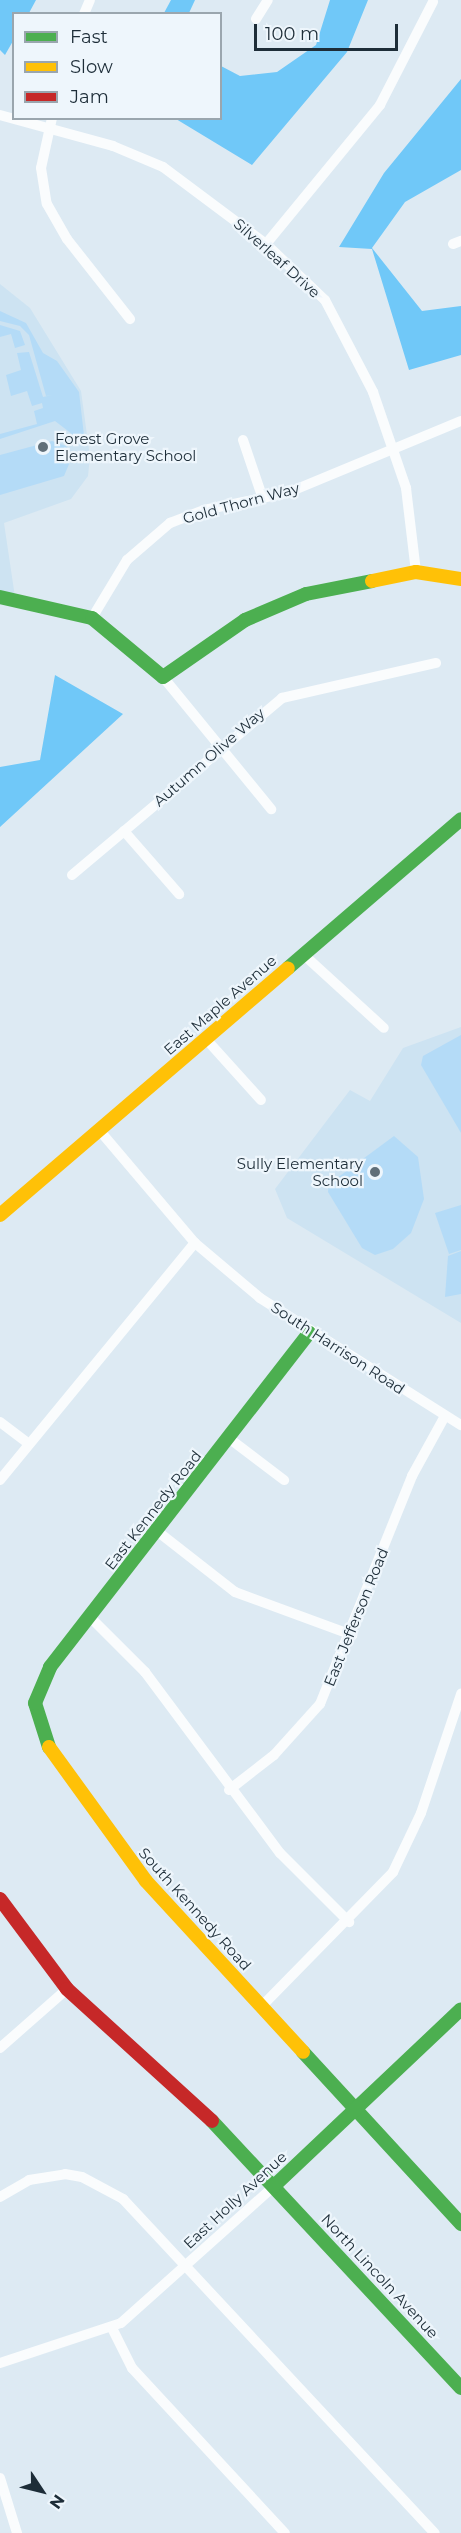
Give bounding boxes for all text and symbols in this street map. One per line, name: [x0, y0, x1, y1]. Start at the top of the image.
legend: [12, 12, 222, 120]
scale bar: [257, 12, 401, 50]
text: 100 m: [265, 23, 319, 45]
text: Fast: [70, 26, 108, 48]
text: Slow: [70, 56, 113, 78]
text: Jam: [70, 86, 109, 108]
street label: Silverleaf Drive: [230, 214, 324, 302]
place label: Forest Grove Elementary School: [55, 429, 196, 464]
marker: Forest Grove Elementary School: [36, 440, 50, 454]
street label: Gold Thorn Way: [181, 479, 301, 527]
street label: Autumn Olive Way: [150, 704, 268, 810]
street label: East Maple Avenue: [160, 951, 280, 1059]
place label: Sully Elementary School: [237, 1154, 363, 1189]
marker: Sully Elementary School: [368, 1165, 382, 1179]
street label: South Harrison Road: [268, 1298, 408, 1398]
street label: East Kennedy Road: [101, 1447, 205, 1573]
street label: East Jefferson Road: [320, 1545, 392, 1689]
street label: South Kennedy Road: [135, 1844, 255, 1974]
street label: East Holly Avenue: [180, 2148, 290, 2252]
street label: North Lincoln Avenue: [318, 2210, 442, 2342]
north arrow: [12, 2461, 72, 2521]
text: N: [46, 2491, 69, 2512]

